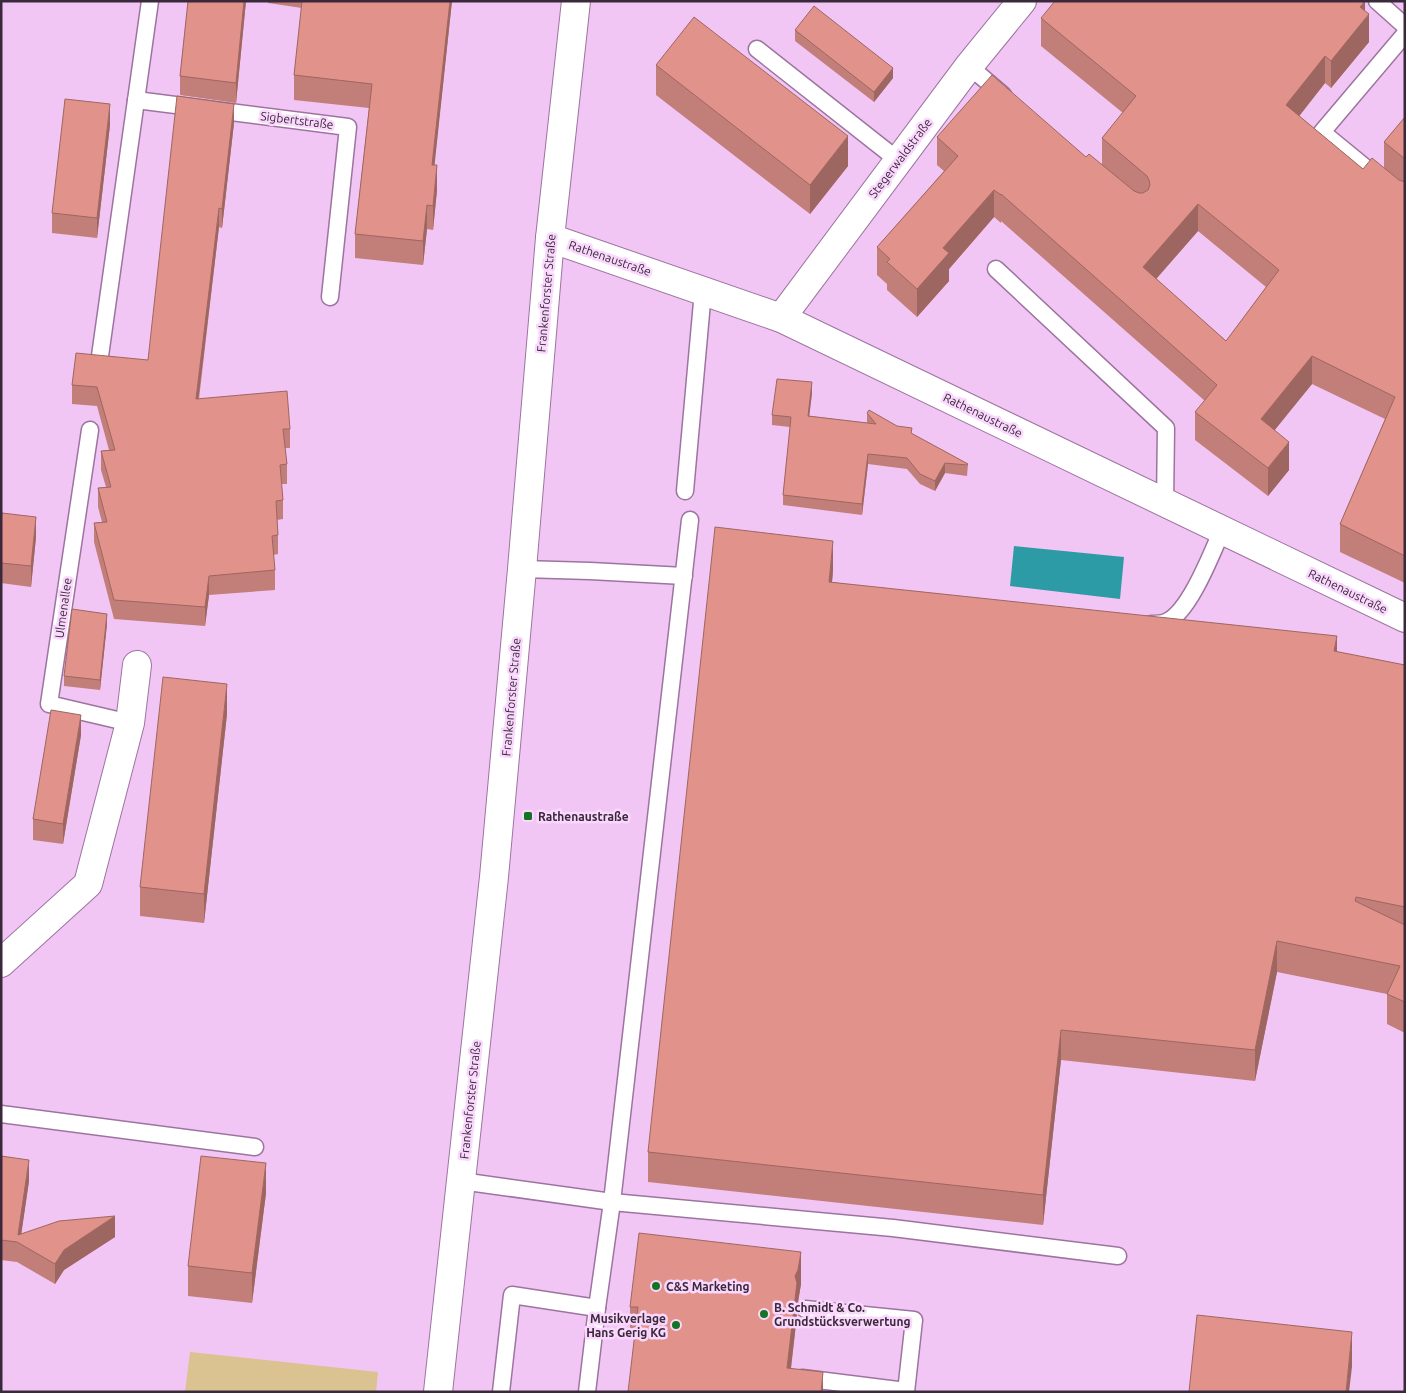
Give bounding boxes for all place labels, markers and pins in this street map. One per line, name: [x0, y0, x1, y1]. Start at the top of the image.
marker: Rathenaustraße: [522, 810, 534, 822]
place label: Rathenaustraße: [538, 810, 629, 823]
marker: C&S Marketing: [650, 1280, 662, 1292]
place label: C&S Marketing: [666, 1280, 750, 1293]
place label: B. Schmidt & Co. Grundstücksverwertung: [774, 1301, 910, 1328]
marker: B. Schmidt & Co. Grundstücksverwertung: [758, 1308, 770, 1320]
place label: Musikverlage Hans Gerig KG: [586, 1312, 666, 1339]
marker: Musikverlage Hans Gerig KG: [670, 1319, 682, 1331]

